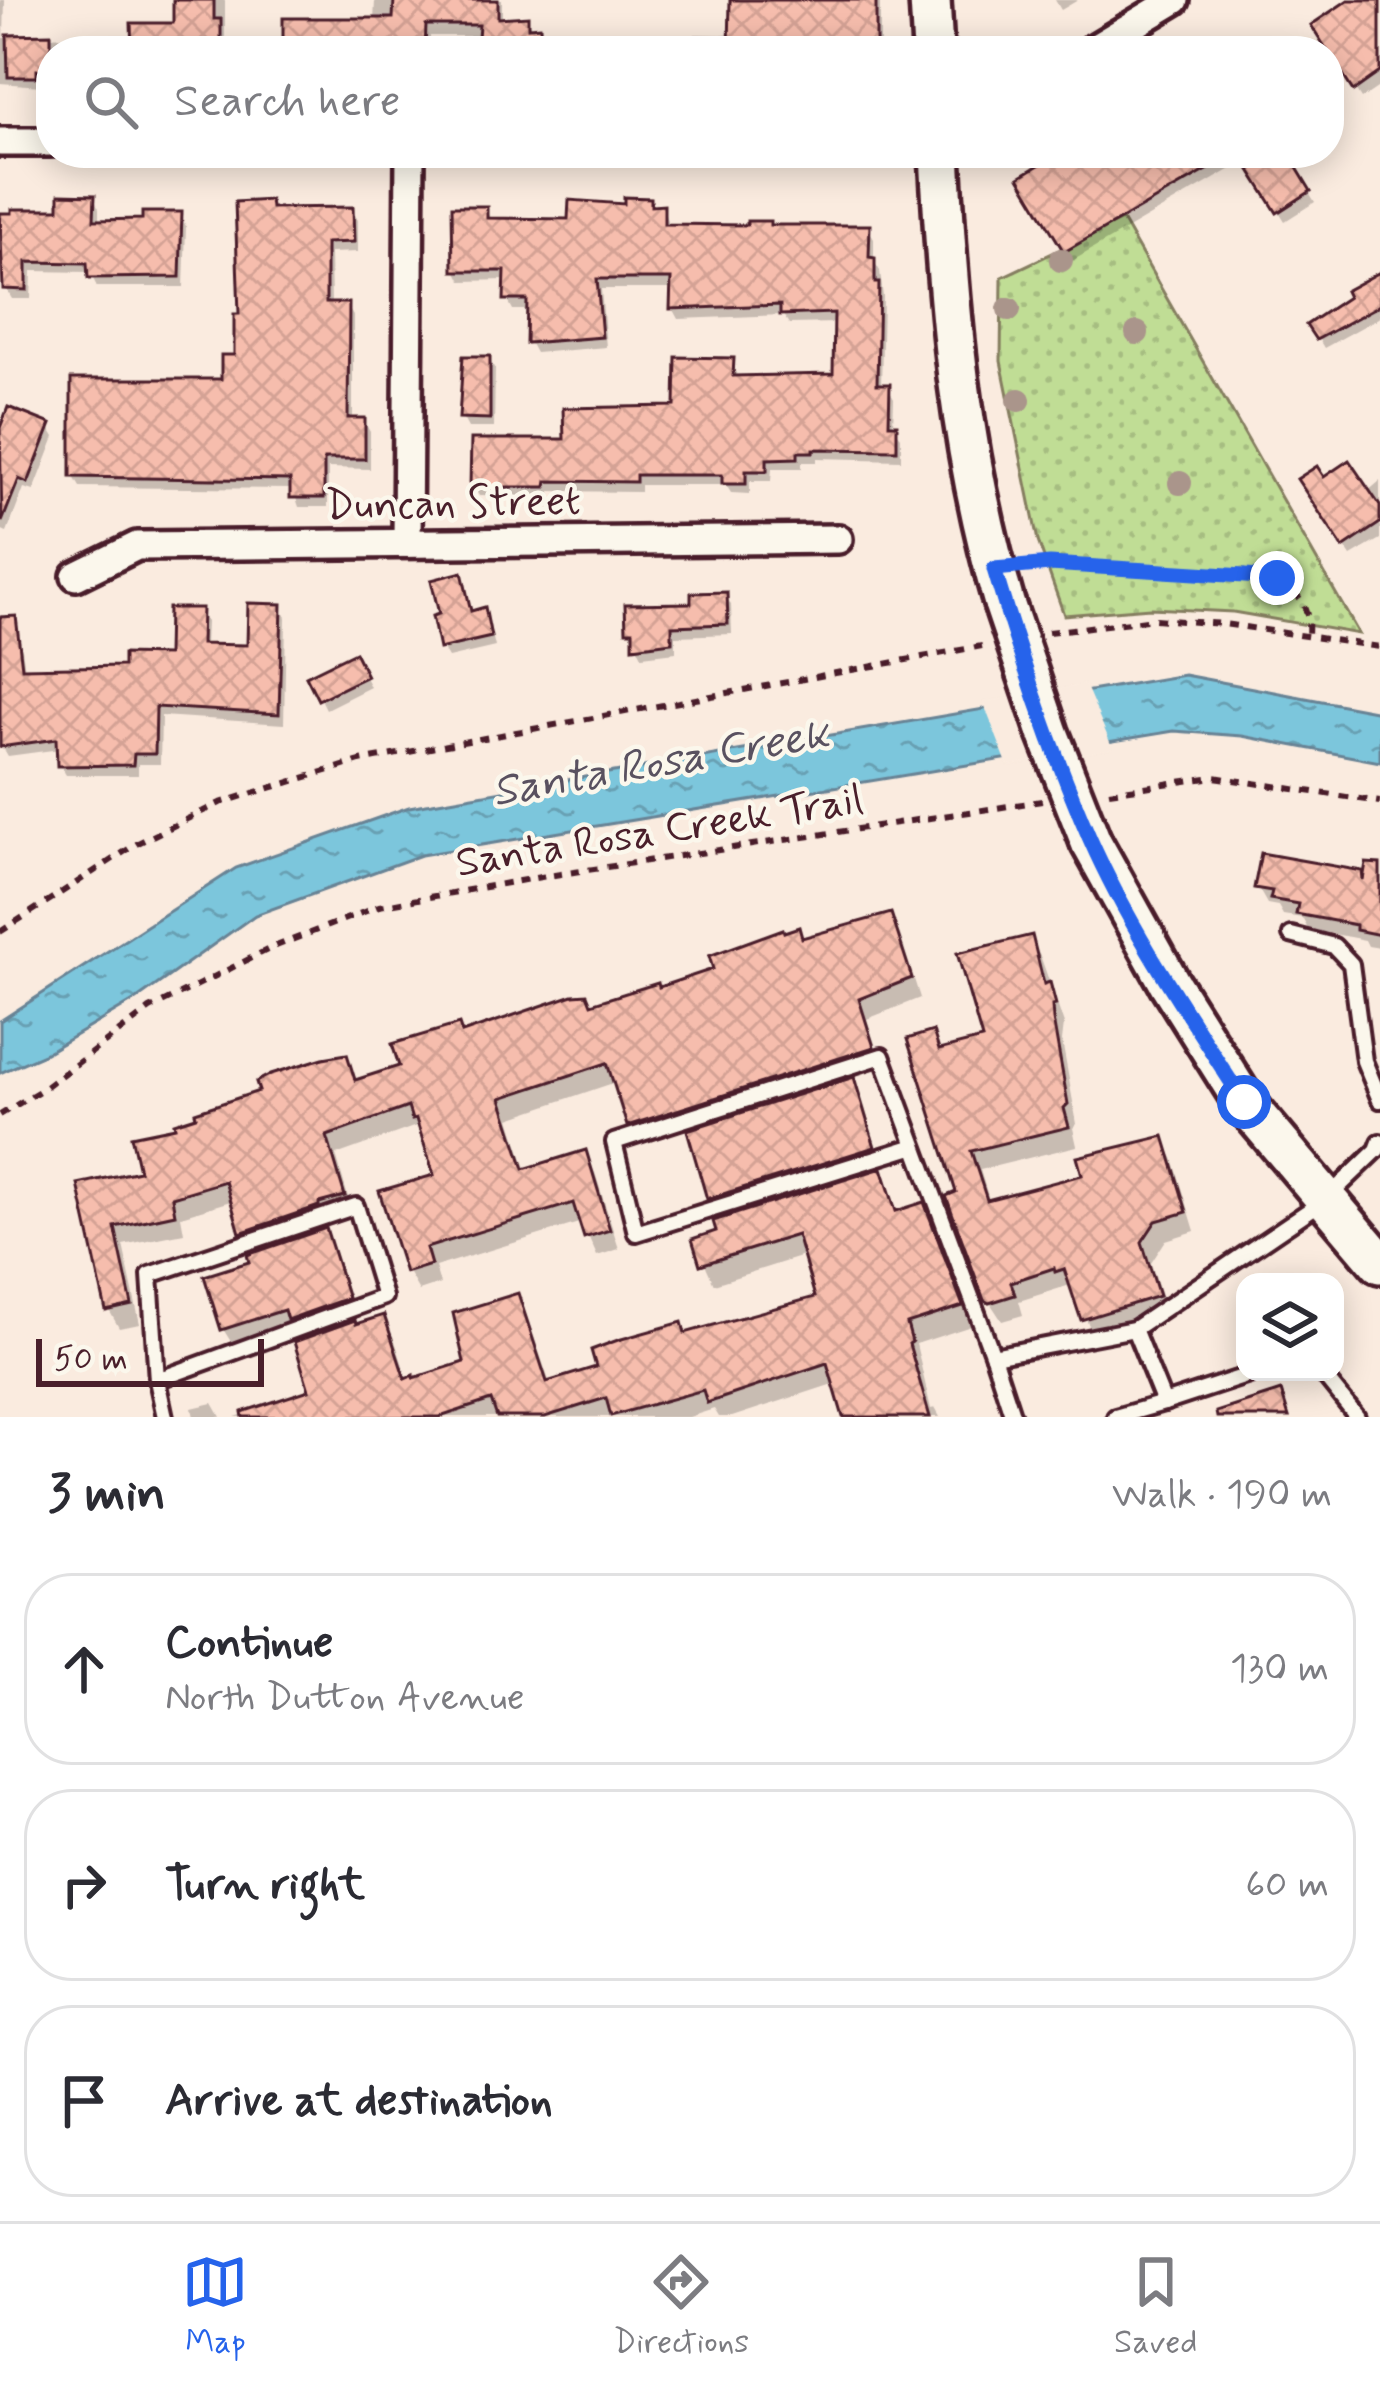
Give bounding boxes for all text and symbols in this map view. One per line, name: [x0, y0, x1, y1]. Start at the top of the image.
search box: [36, 36, 1344, 168]
icon: search: [78, 69, 144, 135]
text: Search here: [174, 73, 401, 132]
street label: Duncan Street: [325, 475, 581, 534]
route end: [1250, 551, 1304, 605]
water label: Santa Rosa Creek: [487, 704, 835, 822]
street label: Santa Rosa Creek Trail: [452, 773, 867, 892]
route start: [1217, 1075, 1271, 1129]
map controls: [1236, 1273, 1344, 1381]
button: layers: [1236, 1273, 1344, 1381]
scale bar: [36, 1333, 264, 1386]
text: 50 m: [54, 1338, 128, 1382]
text: 3 min: [48, 1462, 166, 1528]
text: Walk · 190 m: [1112, 1470, 1332, 1521]
text: Continue: [165, 1614, 333, 1673]
icon: ahead: [51, 1636, 117, 1702]
text: 130 m: [1230, 1644, 1329, 1695]
text: North Dutton Avenue: [165, 1673, 525, 1724]
icon: right: [51, 1852, 117, 1918]
text: Turn right: [165, 1856, 365, 1915]
text: 60 m: [1245, 1860, 1329, 1911]
icon: arrive: [51, 2068, 117, 2134]
text: Arrive at destination: [165, 2072, 553, 2131]
tab: Map: [182, 2249, 248, 2365]
tab: Directions: [613, 2249, 749, 2365]
tab: Saved: [1114, 2249, 1198, 2365]

